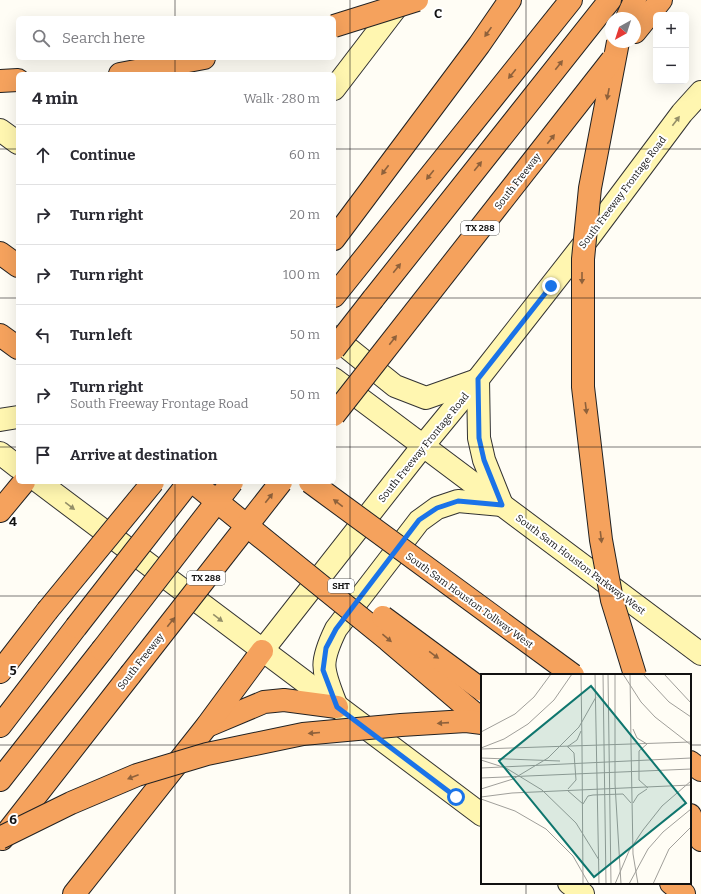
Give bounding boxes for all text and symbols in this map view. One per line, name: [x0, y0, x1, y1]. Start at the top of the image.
text: C: [434, 6, 442, 21]
north arrow: [605, 12, 641, 48]
map controls: [653, 12, 689, 84]
button: +: [653, 12, 689, 48]
search box: [16, 16, 336, 60]
icon: search: [30, 27, 52, 49]
one-way arrow: [484, 27, 492, 37]
text: Search here: [62, 29, 145, 47]
button: −: [653, 48, 689, 84]
one-way arrow: [555, 59, 564, 70]
one-way arrow: [507, 69, 516, 79]
text: 4 min: [32, 88, 78, 109]
one-way arrow: [605, 88, 611, 100]
text: Walk · 280 m: [243, 91, 320, 106]
one-way arrow: [672, 115, 680, 126]
one-way arrow: [546, 133, 555, 144]
street label: South Freeway Frontage Road: [577, 134, 669, 251]
icon: ahead: [32, 144, 54, 166]
text: Continue: [70, 146, 136, 164]
text: 60 m: [289, 147, 320, 162]
street label: South Freeway: [492, 150, 544, 212]
one-way arrow: [474, 161, 483, 172]
one-way arrow: [381, 165, 389, 176]
one-way arrow: [426, 170, 435, 181]
icon: right: [32, 204, 54, 226]
text: Turn right: [70, 206, 143, 224]
text: 20 m: [290, 207, 320, 222]
road number: TX 288: [461, 221, 499, 235]
one-way arrow: [393, 263, 402, 274]
icon: right: [32, 264, 54, 286]
text: Turn right: [70, 266, 143, 284]
text: 100 m: [283, 267, 320, 282]
one-way arrow: [579, 272, 586, 284]
route end: [542, 277, 560, 295]
icon: left: [32, 324, 54, 346]
text: Turn left: [70, 326, 132, 344]
text: 50 m: [290, 327, 320, 342]
one-way arrow: [388, 335, 397, 346]
text: Turn right: [70, 378, 143, 396]
icon: right: [32, 384, 54, 406]
text: 50 m: [290, 387, 320, 402]
street label: South Freeway Frontage Road: [376, 390, 472, 505]
text: South Freeway Frontage Road: [70, 396, 249, 411]
one-way arrow: [583, 402, 589, 414]
icon: arrive: [32, 444, 54, 466]
text: Arrive at destination: [70, 446, 217, 464]
one-way arrow: [264, 492, 273, 503]
one-way arrow: [332, 499, 343, 507]
one-way arrow: [64, 501, 75, 510]
street label: South Sam Houston Parkway West: [513, 512, 648, 618]
text: 4: [9, 514, 17, 529]
one-way arrow: [598, 531, 604, 543]
street label: South Sam Houston Tollway West: [403, 550, 536, 651]
road number: TX 288: [187, 571, 225, 585]
road number: SHT: [328, 579, 354, 593]
one-way arrow: [213, 613, 224, 622]
one-way arrow: [167, 617, 175, 628]
street label: South Freeway: [115, 630, 167, 692]
one-way arrow: [381, 634, 392, 643]
one-way arrow: [429, 651, 439, 659]
text: 5: [9, 663, 17, 678]
inset map: [481, 674, 691, 884]
one-way arrow: [437, 719, 449, 726]
one-way arrow: [308, 730, 320, 737]
one-way arrow: [127, 775, 139, 781]
route start: [447, 788, 465, 806]
text: 6: [9, 812, 17, 827]

